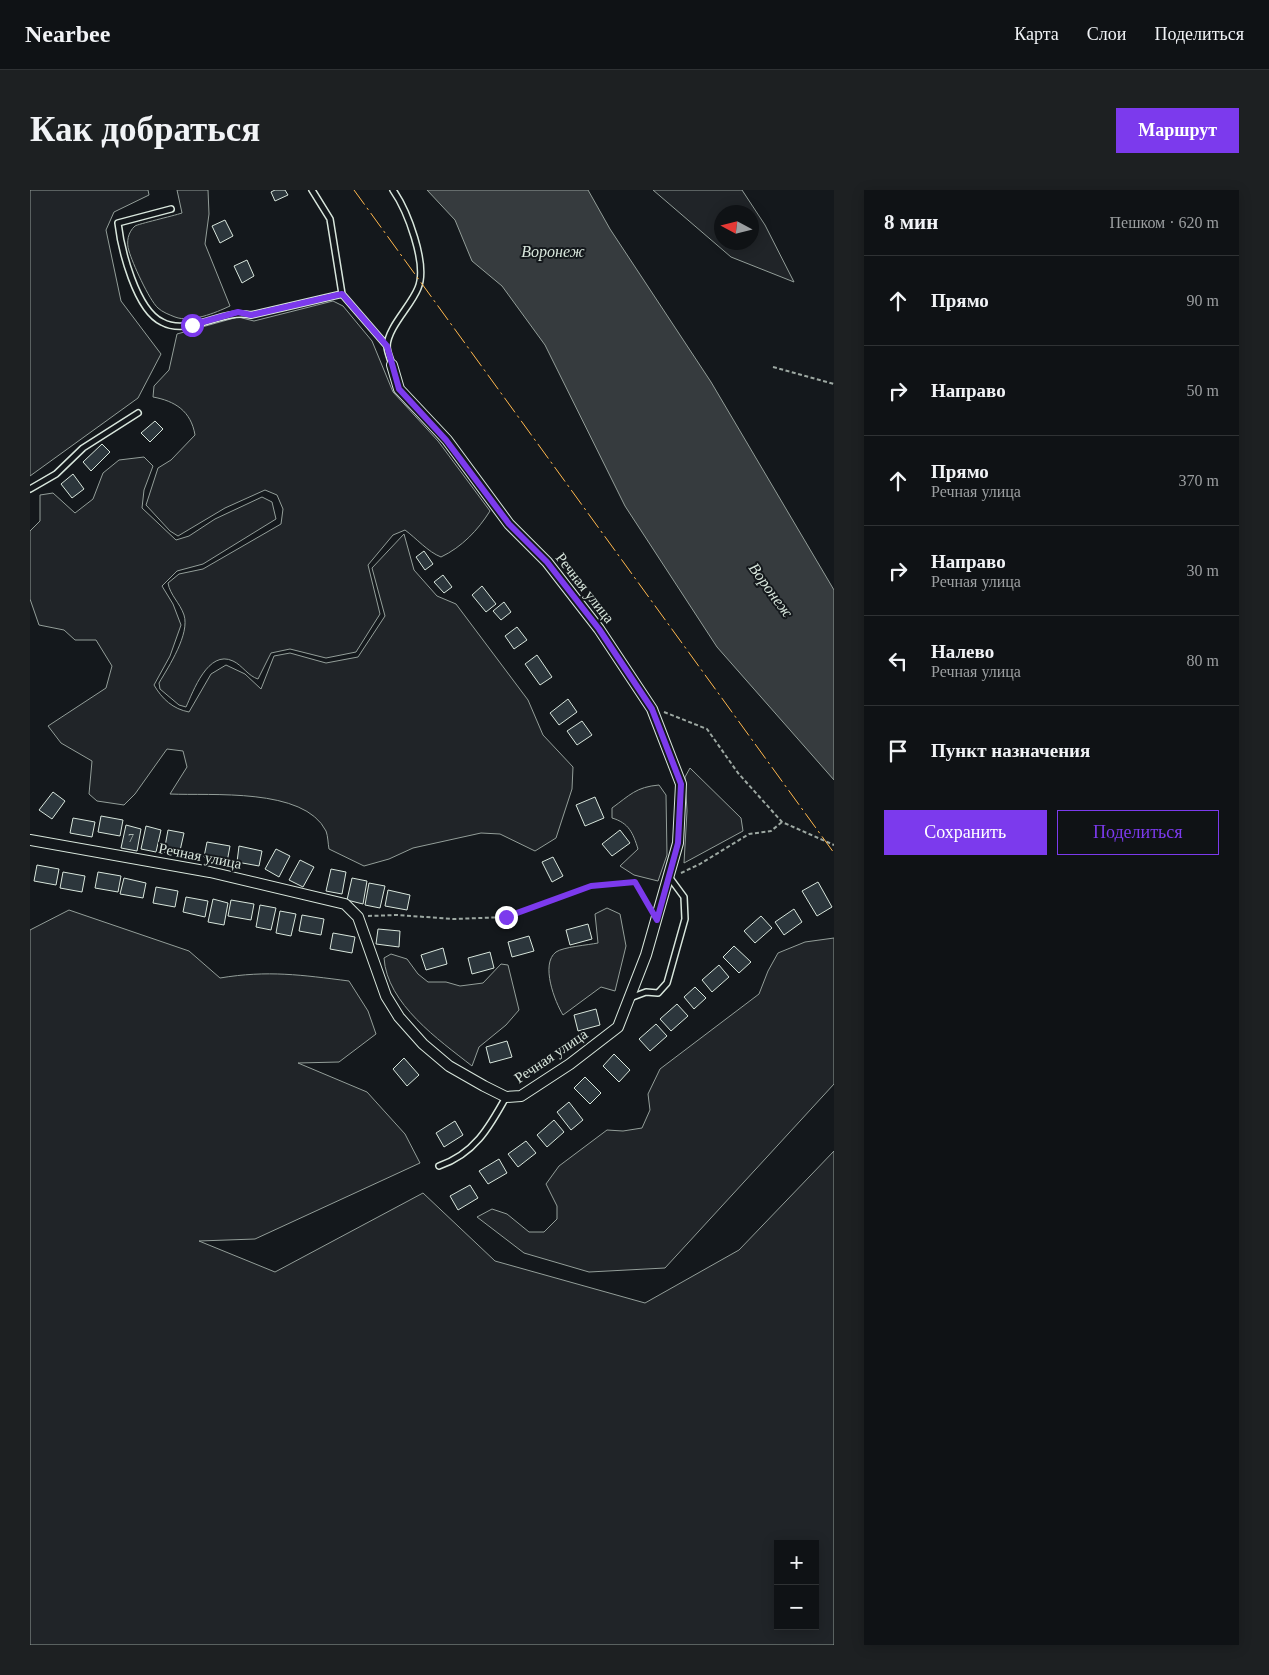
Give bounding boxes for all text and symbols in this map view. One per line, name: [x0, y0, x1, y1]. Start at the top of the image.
text: Nearbee: [25, 21, 110, 47]
text: Карта: [1014, 24, 1059, 44]
text: Слои: [1087, 24, 1126, 44]
text: Поделиться: [1154, 24, 1244, 44]
button: Маршрут: [1116, 108, 1239, 153]
text: Как добраться: [30, 110, 260, 149]
north arrow: [714, 205, 759, 250]
text: 8 мин: [884, 210, 938, 234]
text: Пешком · 620 m: [1109, 214, 1219, 231]
water label: Воронеж: [521, 243, 585, 261]
icon: ahead: [884, 287, 912, 315]
text: Прямо: [931, 290, 989, 311]
text: 90 m: [1187, 292, 1219, 309]
route start: [181, 314, 204, 337]
icon: right: [884, 377, 912, 405]
text: Направо: [931, 380, 1006, 401]
text: 50 m: [1187, 382, 1219, 399]
text: Прямо: [931, 461, 989, 482]
icon: ahead: [884, 467, 912, 495]
text: 370 m: [1179, 472, 1219, 489]
text: Речная улица: [931, 483, 1021, 500]
street label: Речная улица: [553, 550, 617, 626]
text: Направо: [931, 551, 1006, 572]
icon: right: [884, 557, 912, 585]
water label: Воронеж: [745, 559, 797, 621]
text: 30 m: [1187, 562, 1219, 579]
text: Речная улица: [931, 573, 1021, 590]
text: Налево: [931, 641, 994, 662]
icon: left: [884, 647, 912, 675]
text: 80 m: [1187, 652, 1219, 669]
text: Речная улица: [931, 663, 1021, 680]
icon: arrive: [884, 737, 912, 765]
text: Пункт назначения: [931, 740, 1090, 761]
button: Сохранить: [884, 810, 1047, 855]
button: Поделиться: [1057, 810, 1219, 855]
house number: 7: [128, 831, 134, 845]
street label: Речная улица: [157, 840, 243, 872]
route end: [495, 906, 518, 929]
street label: Речная улица: [512, 1026, 591, 1086]
map controls: [774, 1540, 819, 1630]
button: +: [774, 1540, 819, 1585]
button: −: [774, 1585, 819, 1630]

